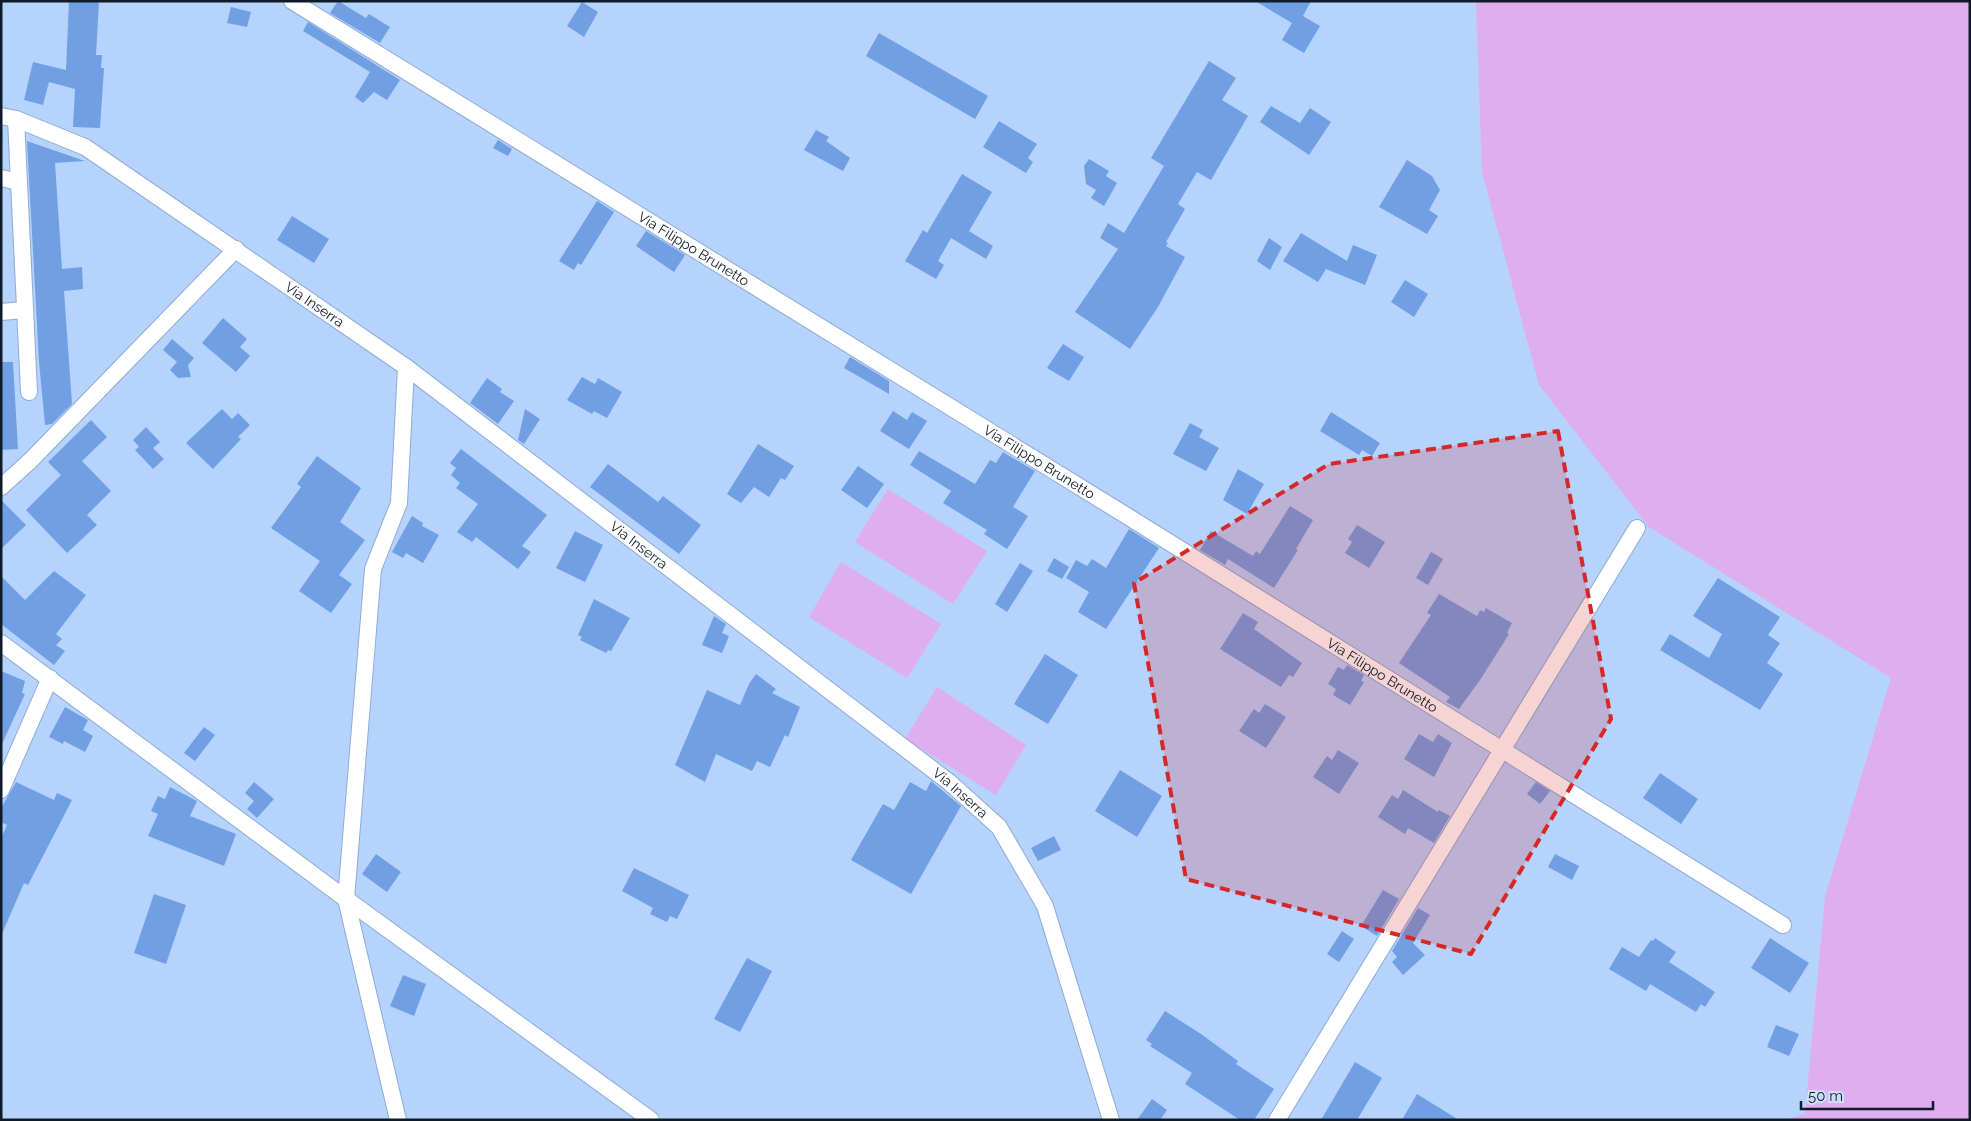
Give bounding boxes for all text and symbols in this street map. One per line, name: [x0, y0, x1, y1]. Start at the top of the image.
street label: Via Filippo Brunetto: [635, 208, 752, 289]
street label: Via Inserra: [282, 279, 347, 330]
street label: Via Filippo Brunetto: [981, 422, 1098, 502]
street label: Via Inserra: [607, 518, 671, 572]
street label: Via Filippo Brunetto: [1324, 635, 1441, 716]
street label: Via Inserra: [930, 765, 991, 821]
scale bar: [1801, 1078, 1934, 1110]
text: 50 m: [1808, 1087, 1843, 1105]

